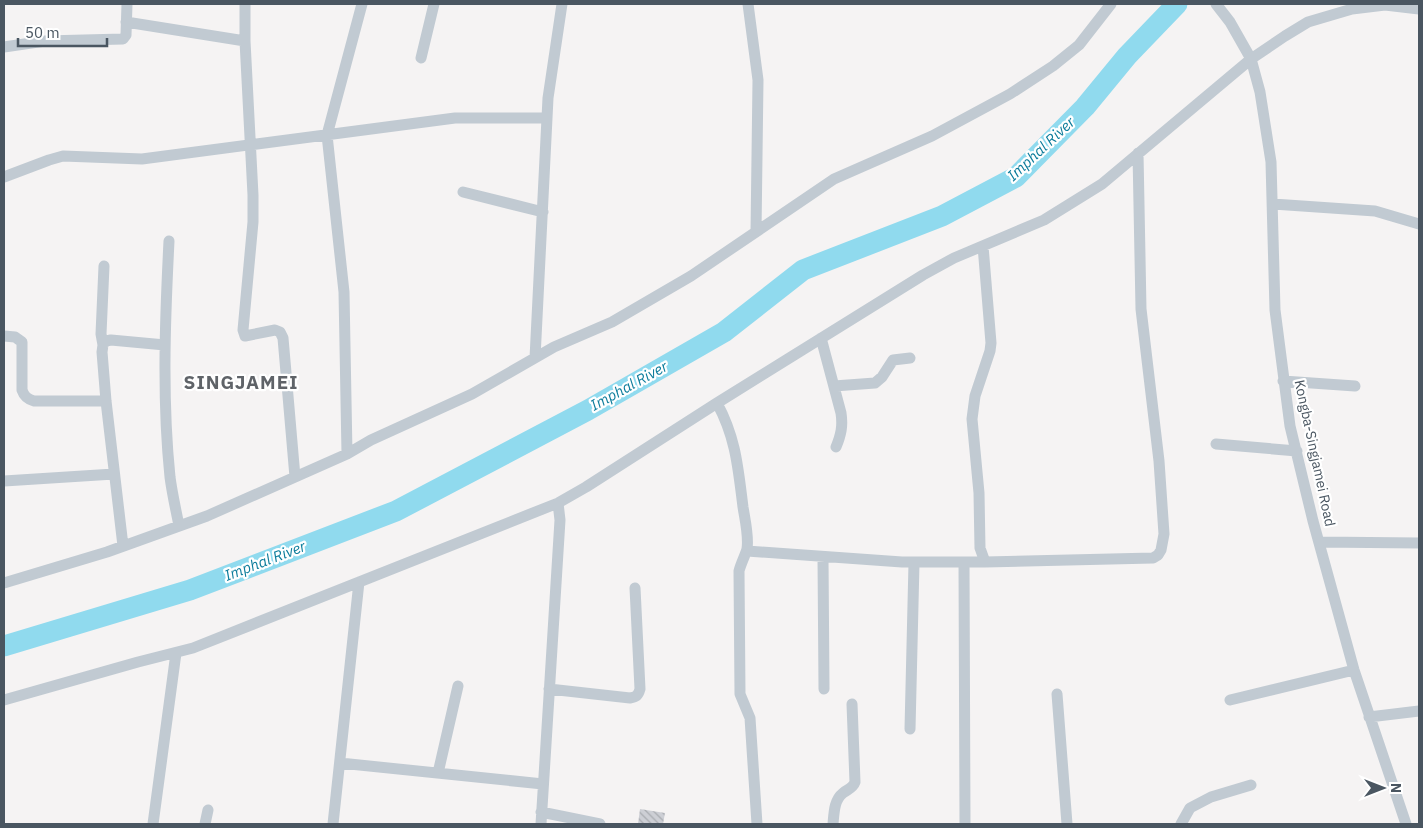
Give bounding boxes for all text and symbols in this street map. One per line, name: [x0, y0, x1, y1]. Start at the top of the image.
scale bar: [18, 15, 106, 47]
text: 50 m: [25, 23, 60, 42]
water label: Imphal River: [1003, 112, 1079, 185]
water label: Imphal River: [587, 356, 671, 415]
district label: SINGJAMEI: [184, 370, 298, 394]
street label: Kongba-Singjamei Road: [1291, 378, 1339, 528]
water label: Imphal River: [222, 536, 309, 585]
north arrow: [1358, 763, 1408, 813]
text: N: [1387, 783, 1405, 793]

